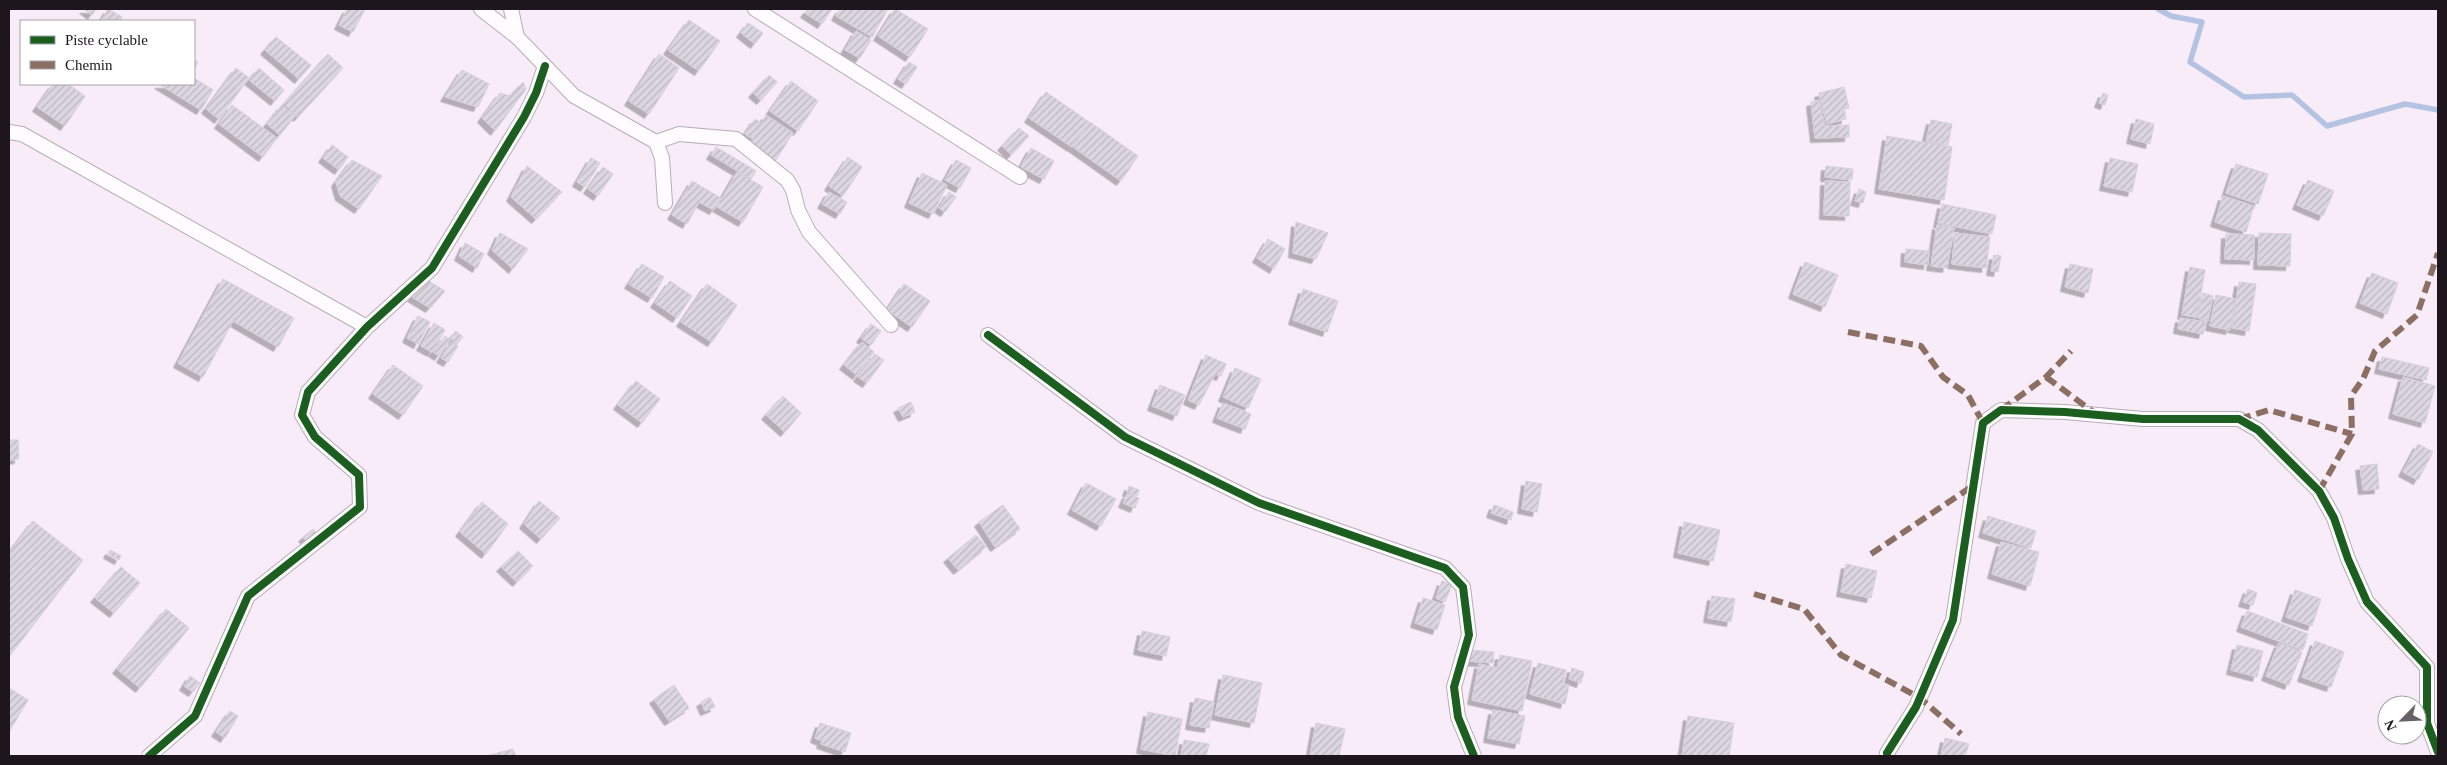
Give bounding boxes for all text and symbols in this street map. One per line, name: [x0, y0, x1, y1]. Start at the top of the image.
legend: [20, 20, 195, 85]
text: Piste cyclable: [65, 32, 148, 48]
text: Chemin: [65, 57, 113, 73]
north arrow: [2377, 695, 2427, 745]
text: N: [2382, 717, 2399, 733]

